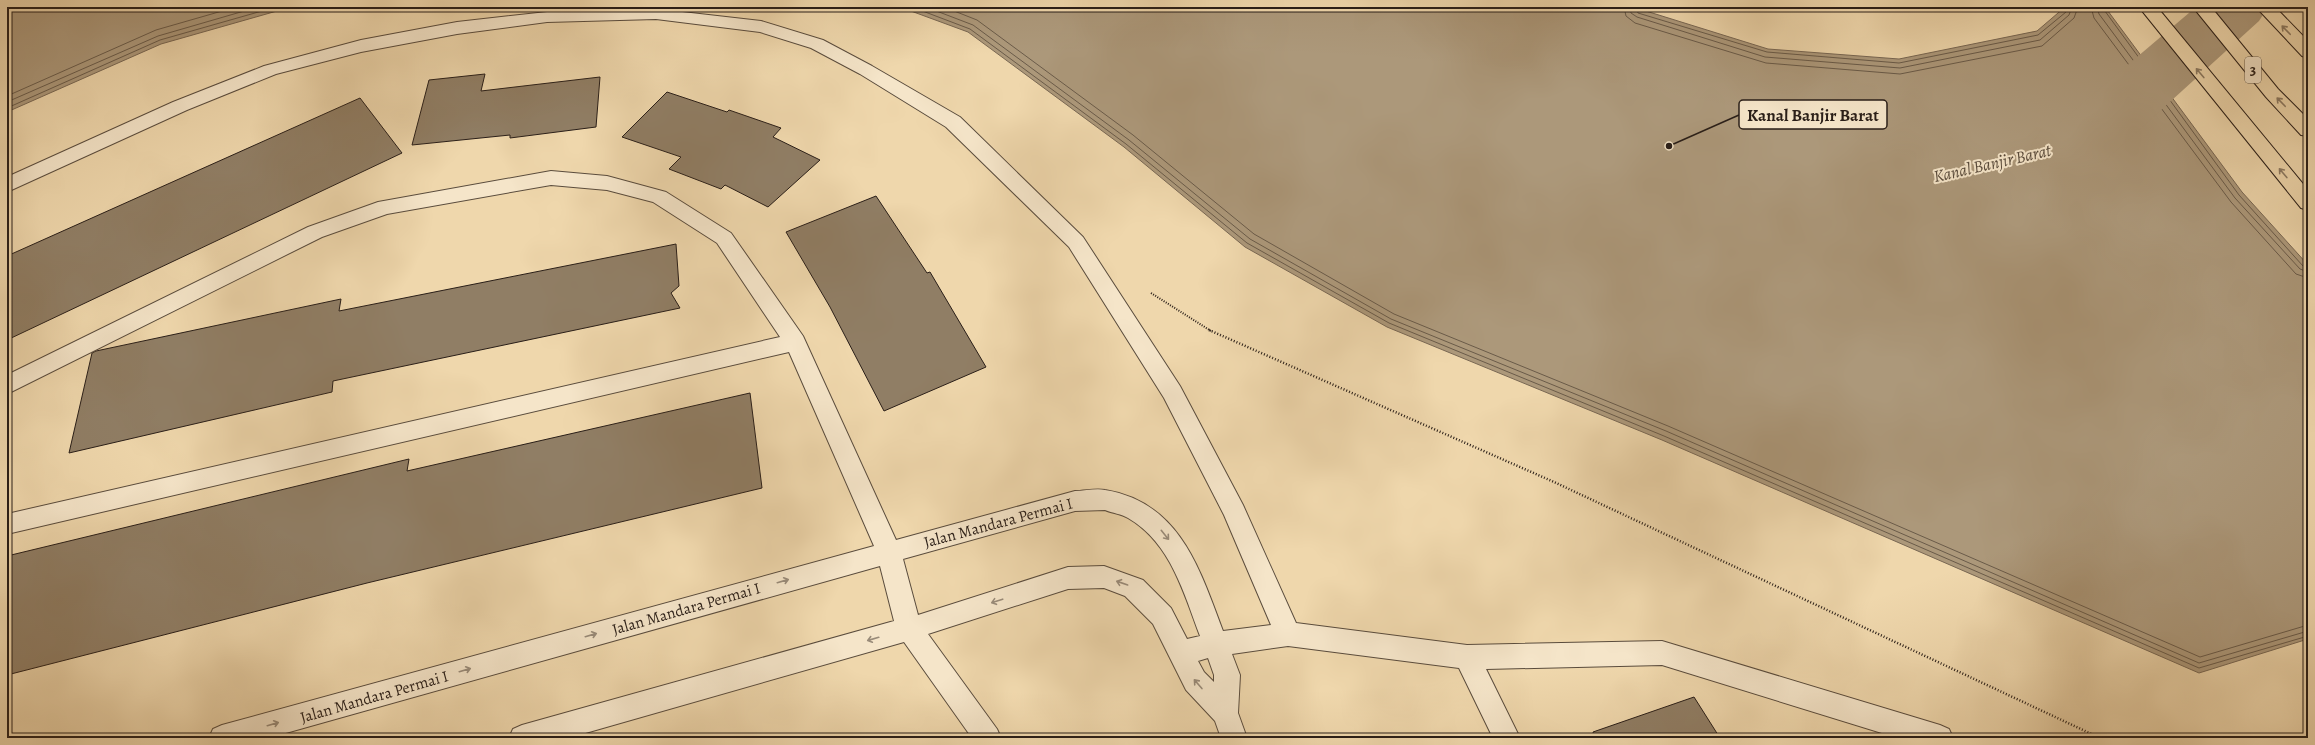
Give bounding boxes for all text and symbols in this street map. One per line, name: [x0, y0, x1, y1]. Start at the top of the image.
one-way arrow: [2281, 25, 2291, 35]
road number: 3: [2245, 57, 2261, 83]
one-way arrow: [2196, 67, 2205, 78]
one-way arrow: [2276, 97, 2286, 107]
callout: Kanal Banjir Barat: [1739, 100, 1887, 129]
text: Kanal Banjir Barat: [1747, 104, 1879, 127]
water label: Kanal Banjir Barat: [1931, 139, 2054, 188]
one-way arrow: [2279, 168, 2288, 178]
street label: Jalan Mandara Permai I: [921, 492, 1075, 553]
one-way arrow: [1161, 530, 1169, 541]
street label: Jalan Mandara Permai I: [610, 577, 763, 641]
one-way arrow: [777, 577, 790, 584]
one-way arrow: [1116, 579, 1128, 587]
one-way arrow: [990, 598, 1003, 605]
one-way arrow: [584, 631, 597, 638]
one-way arrow: [866, 636, 879, 644]
street label: Jalan Mandara Permai I: [298, 665, 451, 729]
one-way arrow: [459, 666, 472, 673]
one-way arrow: [1194, 679, 1203, 689]
one-way arrow: [266, 720, 279, 727]

